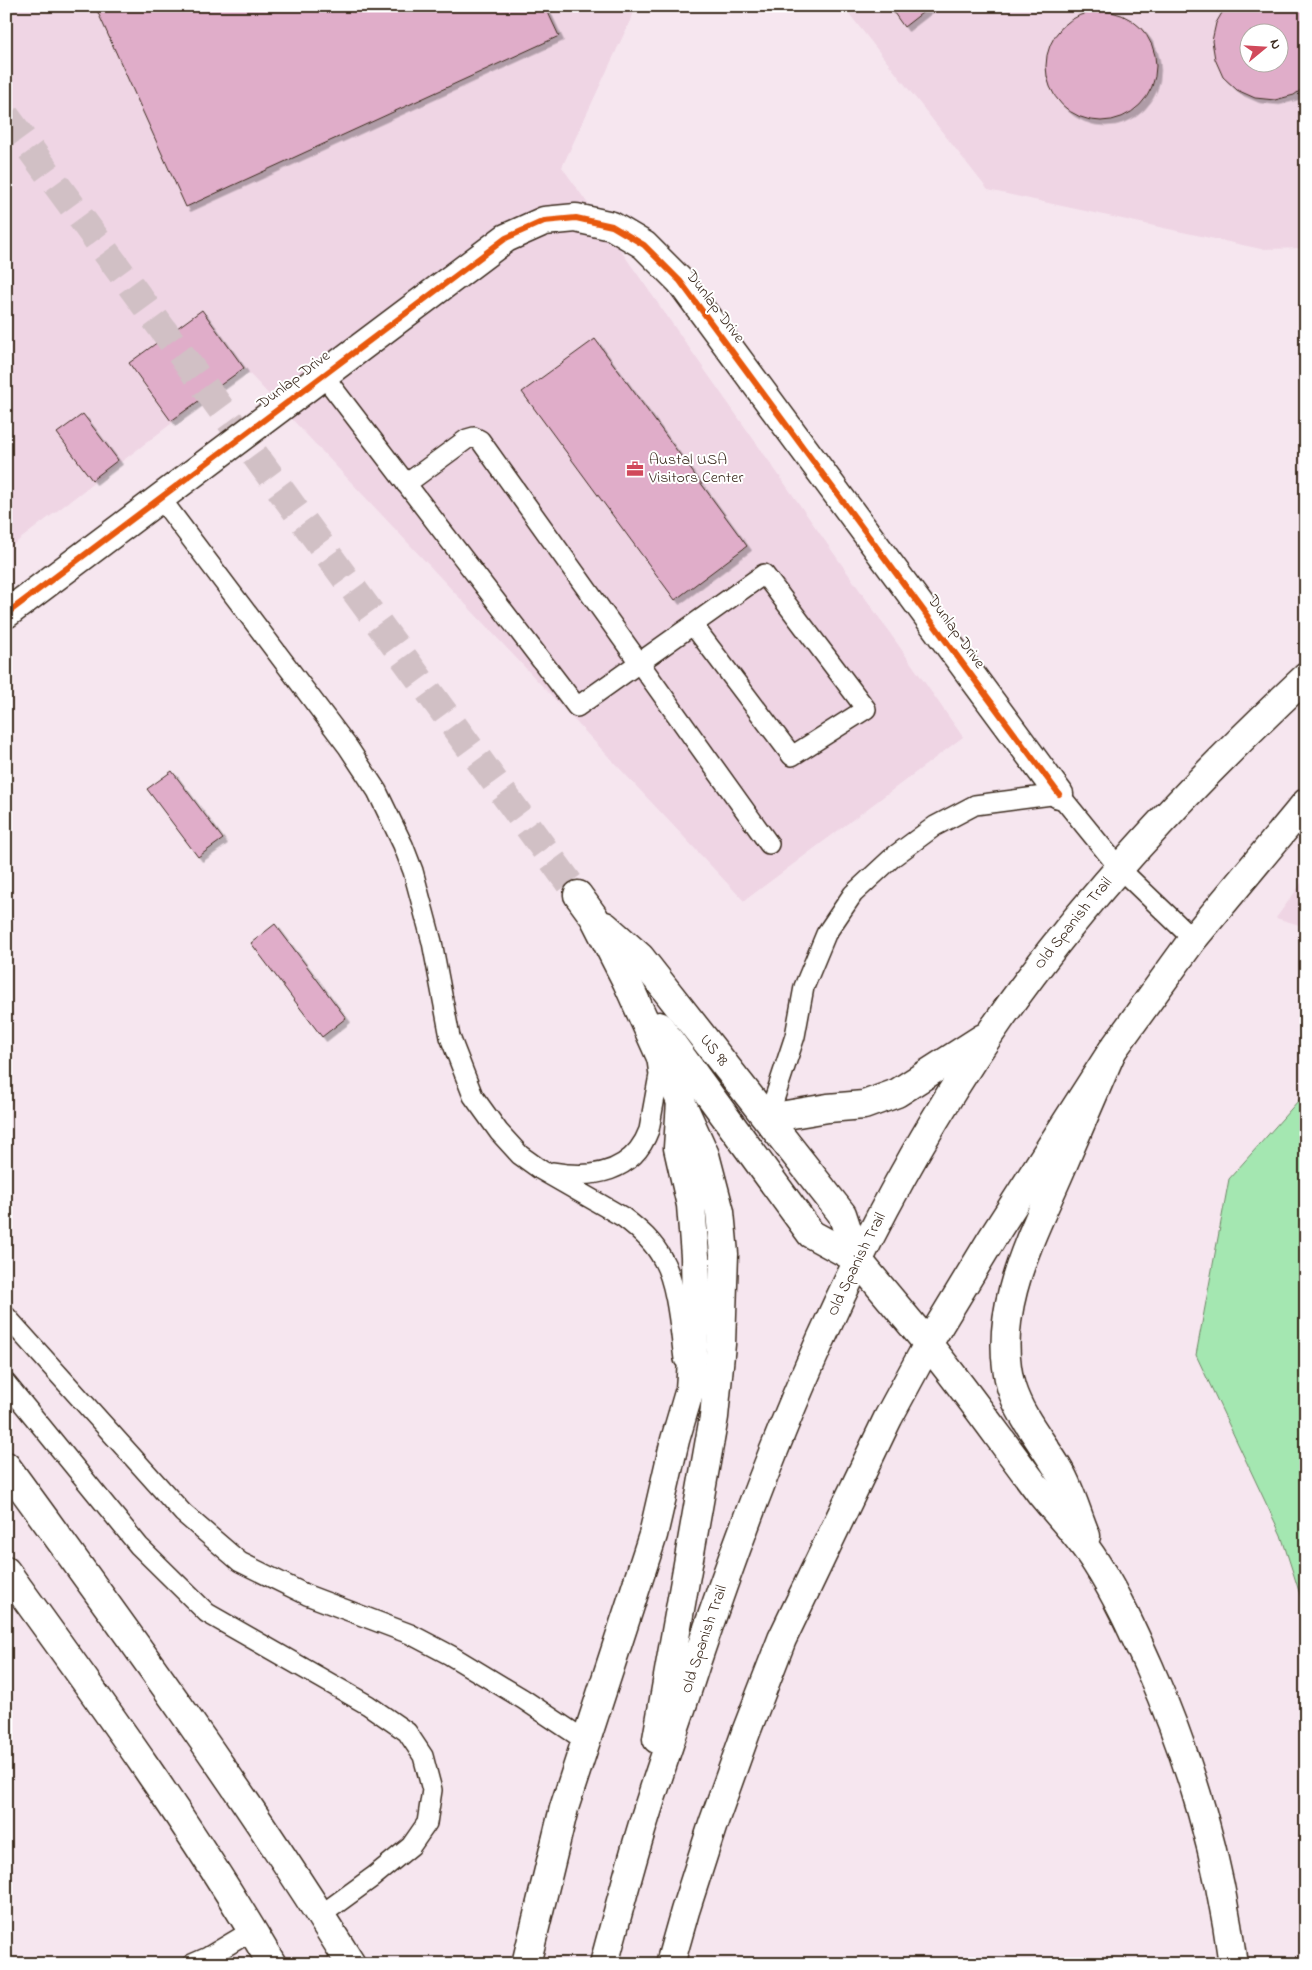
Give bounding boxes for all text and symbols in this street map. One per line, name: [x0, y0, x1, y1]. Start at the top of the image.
north arrow: [1240, 22, 1290, 72]
text: N: [1263, 37, 1286, 52]
street label: Dunlap Drive: [679, 265, 751, 349]
street label: Dunlap Drive: [252, 344, 336, 416]
place label: Austal USA Visitors Center: [648, 448, 743, 490]
office icon: Austal USA Visitors Center: [625, 459, 645, 479]
street label: Dunlap Drive: [920, 589, 992, 675]
street label: Old Spanish Trail: [1028, 872, 1118, 975]
street label: US 98: [693, 1029, 734, 1072]
street label: Old Spanish Trail: [821, 1208, 893, 1320]
street label: Old Spanish Trail: [675, 1582, 734, 1696]

